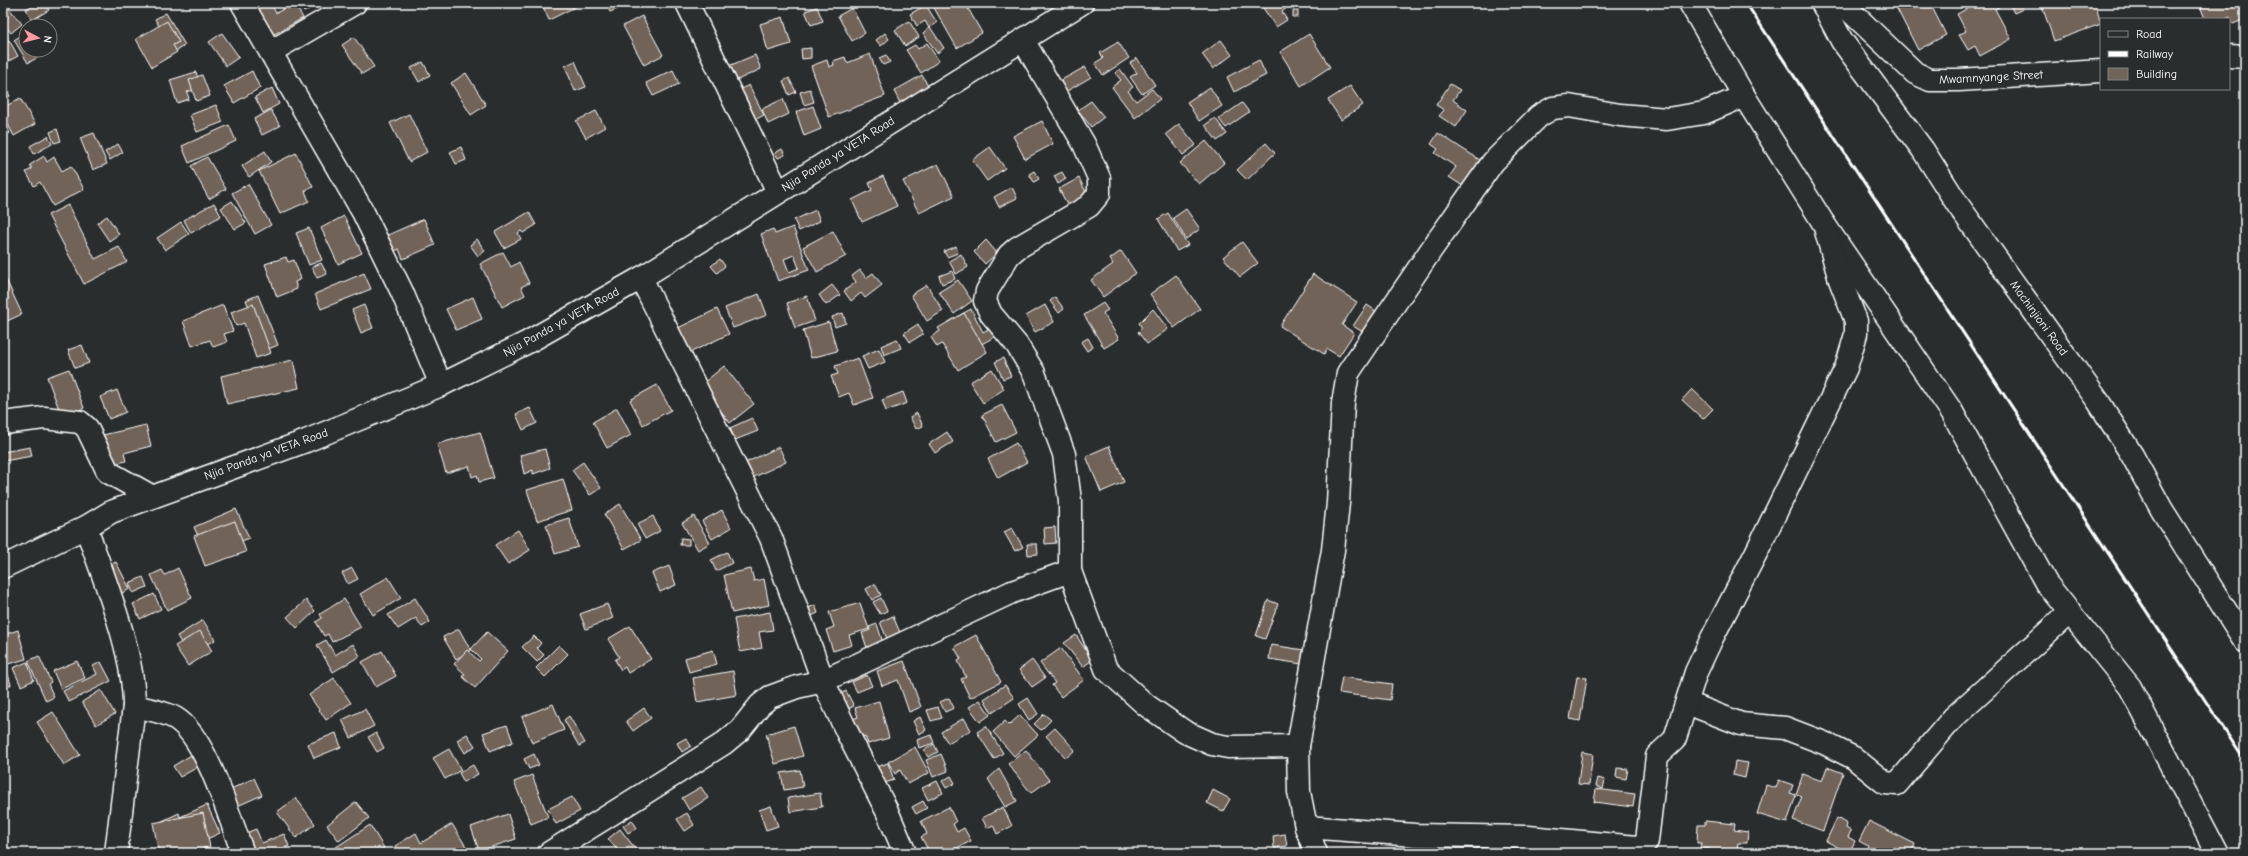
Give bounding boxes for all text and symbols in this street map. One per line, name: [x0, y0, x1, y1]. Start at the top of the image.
north arrow: [18, 18, 58, 58]
legend: [2100, 18, 2230, 90]
text: Road: [2136, 27, 2162, 41]
text: N: [41, 35, 54, 44]
text: Railway: [2136, 47, 2174, 61]
street label: Mwamnyange Street: [1939, 67, 2044, 87]
text: Building: [2136, 67, 2177, 81]
street label: Njia Panda ya VETA Road: [779, 114, 897, 194]
street label: Machinjioni Road: [2007, 278, 2071, 358]
street label: Njia Panda ya VETA Road: [501, 284, 621, 360]
street label: Njia Panda ya VETA Road: [202, 425, 330, 483]

